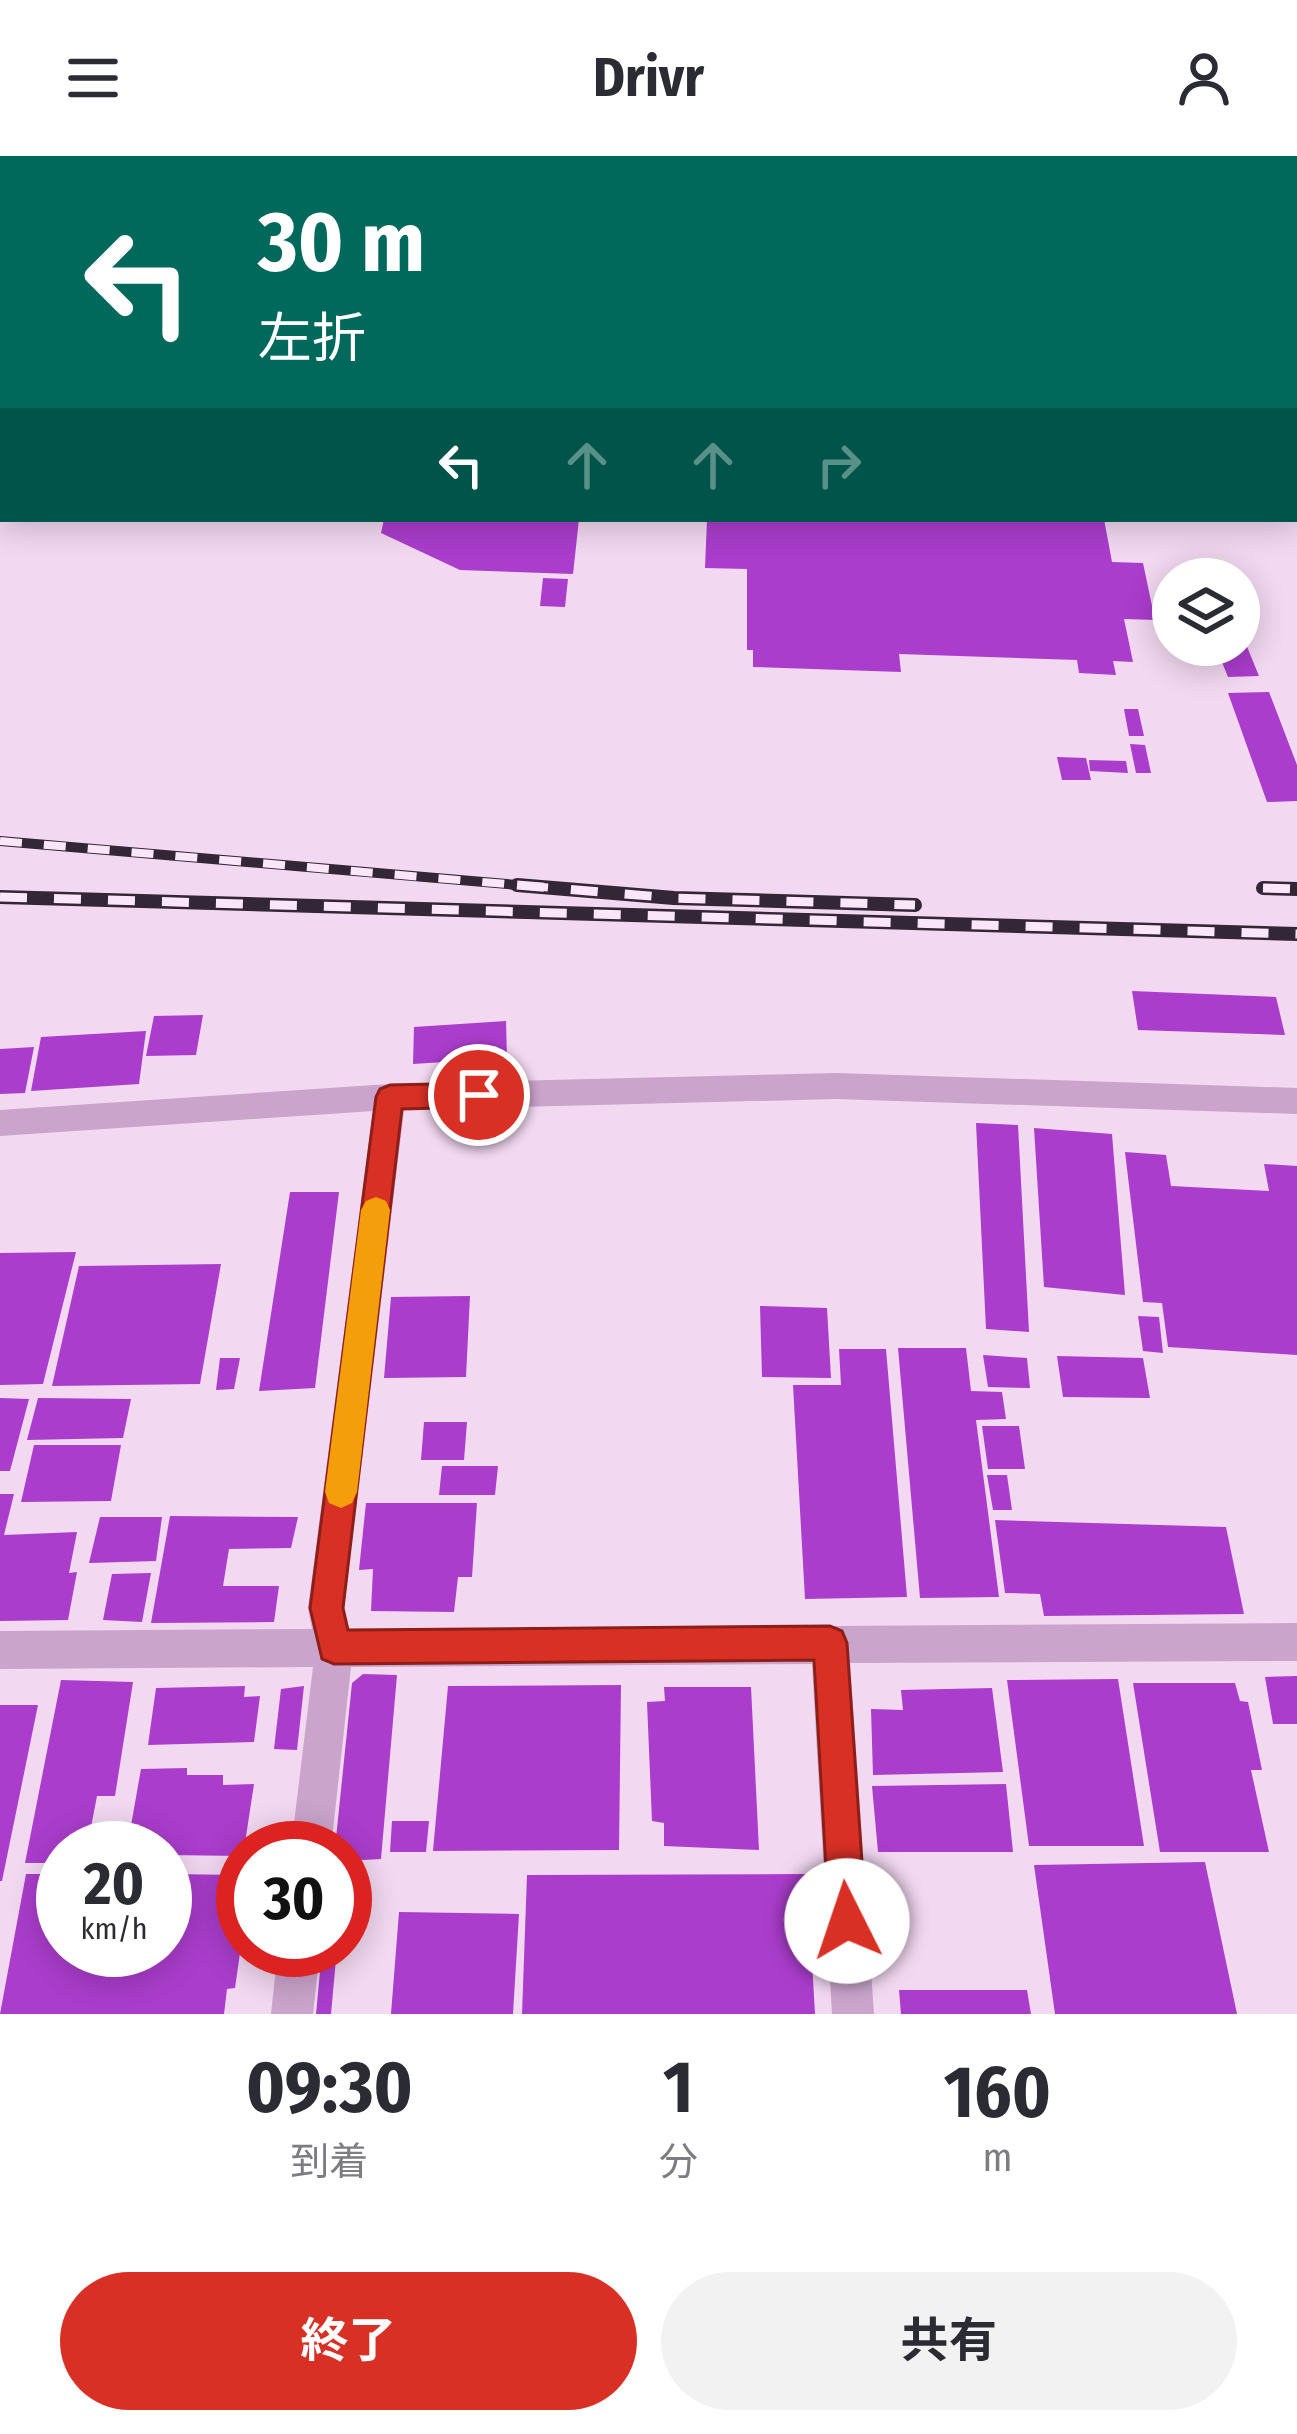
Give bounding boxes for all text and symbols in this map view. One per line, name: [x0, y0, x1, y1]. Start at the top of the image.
icon: menu: [60, 45, 126, 111]
icon: person: [1171, 45, 1237, 111]
text: Drivr: [593, 46, 704, 110]
text: 30 m: [258, 192, 425, 293]
icon: left: [60, 204, 216, 360]
text: 左折: [258, 307, 366, 371]
icon: left: [428, 432, 494, 498]
icon: ahead: [554, 432, 620, 498]
icon: ahead: [680, 432, 746, 498]
icon: right: [806, 432, 872, 498]
map controls: [1152, 558, 1260, 666]
button: layers: [1152, 558, 1260, 666]
pin: [428, 1044, 530, 1146]
icon: arrive: [446, 1062, 512, 1128]
speed limit sign: 30: [216, 1821, 372, 1977]
text: 20: [84, 1848, 144, 1920]
position arrow: [784, 1858, 910, 1984]
text: km/h: [81, 1911, 147, 1947]
text: 09:30: [246, 2045, 413, 2131]
text: 1: [663, 2045, 693, 2131]
text: 160: [944, 2050, 1051, 2136]
text: m: [982, 2135, 1012, 2181]
text: 到着: [290, 2139, 368, 2185]
text: 分: [659, 2139, 698, 2185]
button: 終了: [60, 2272, 637, 2410]
button: 共有: [661, 2272, 1237, 2410]

